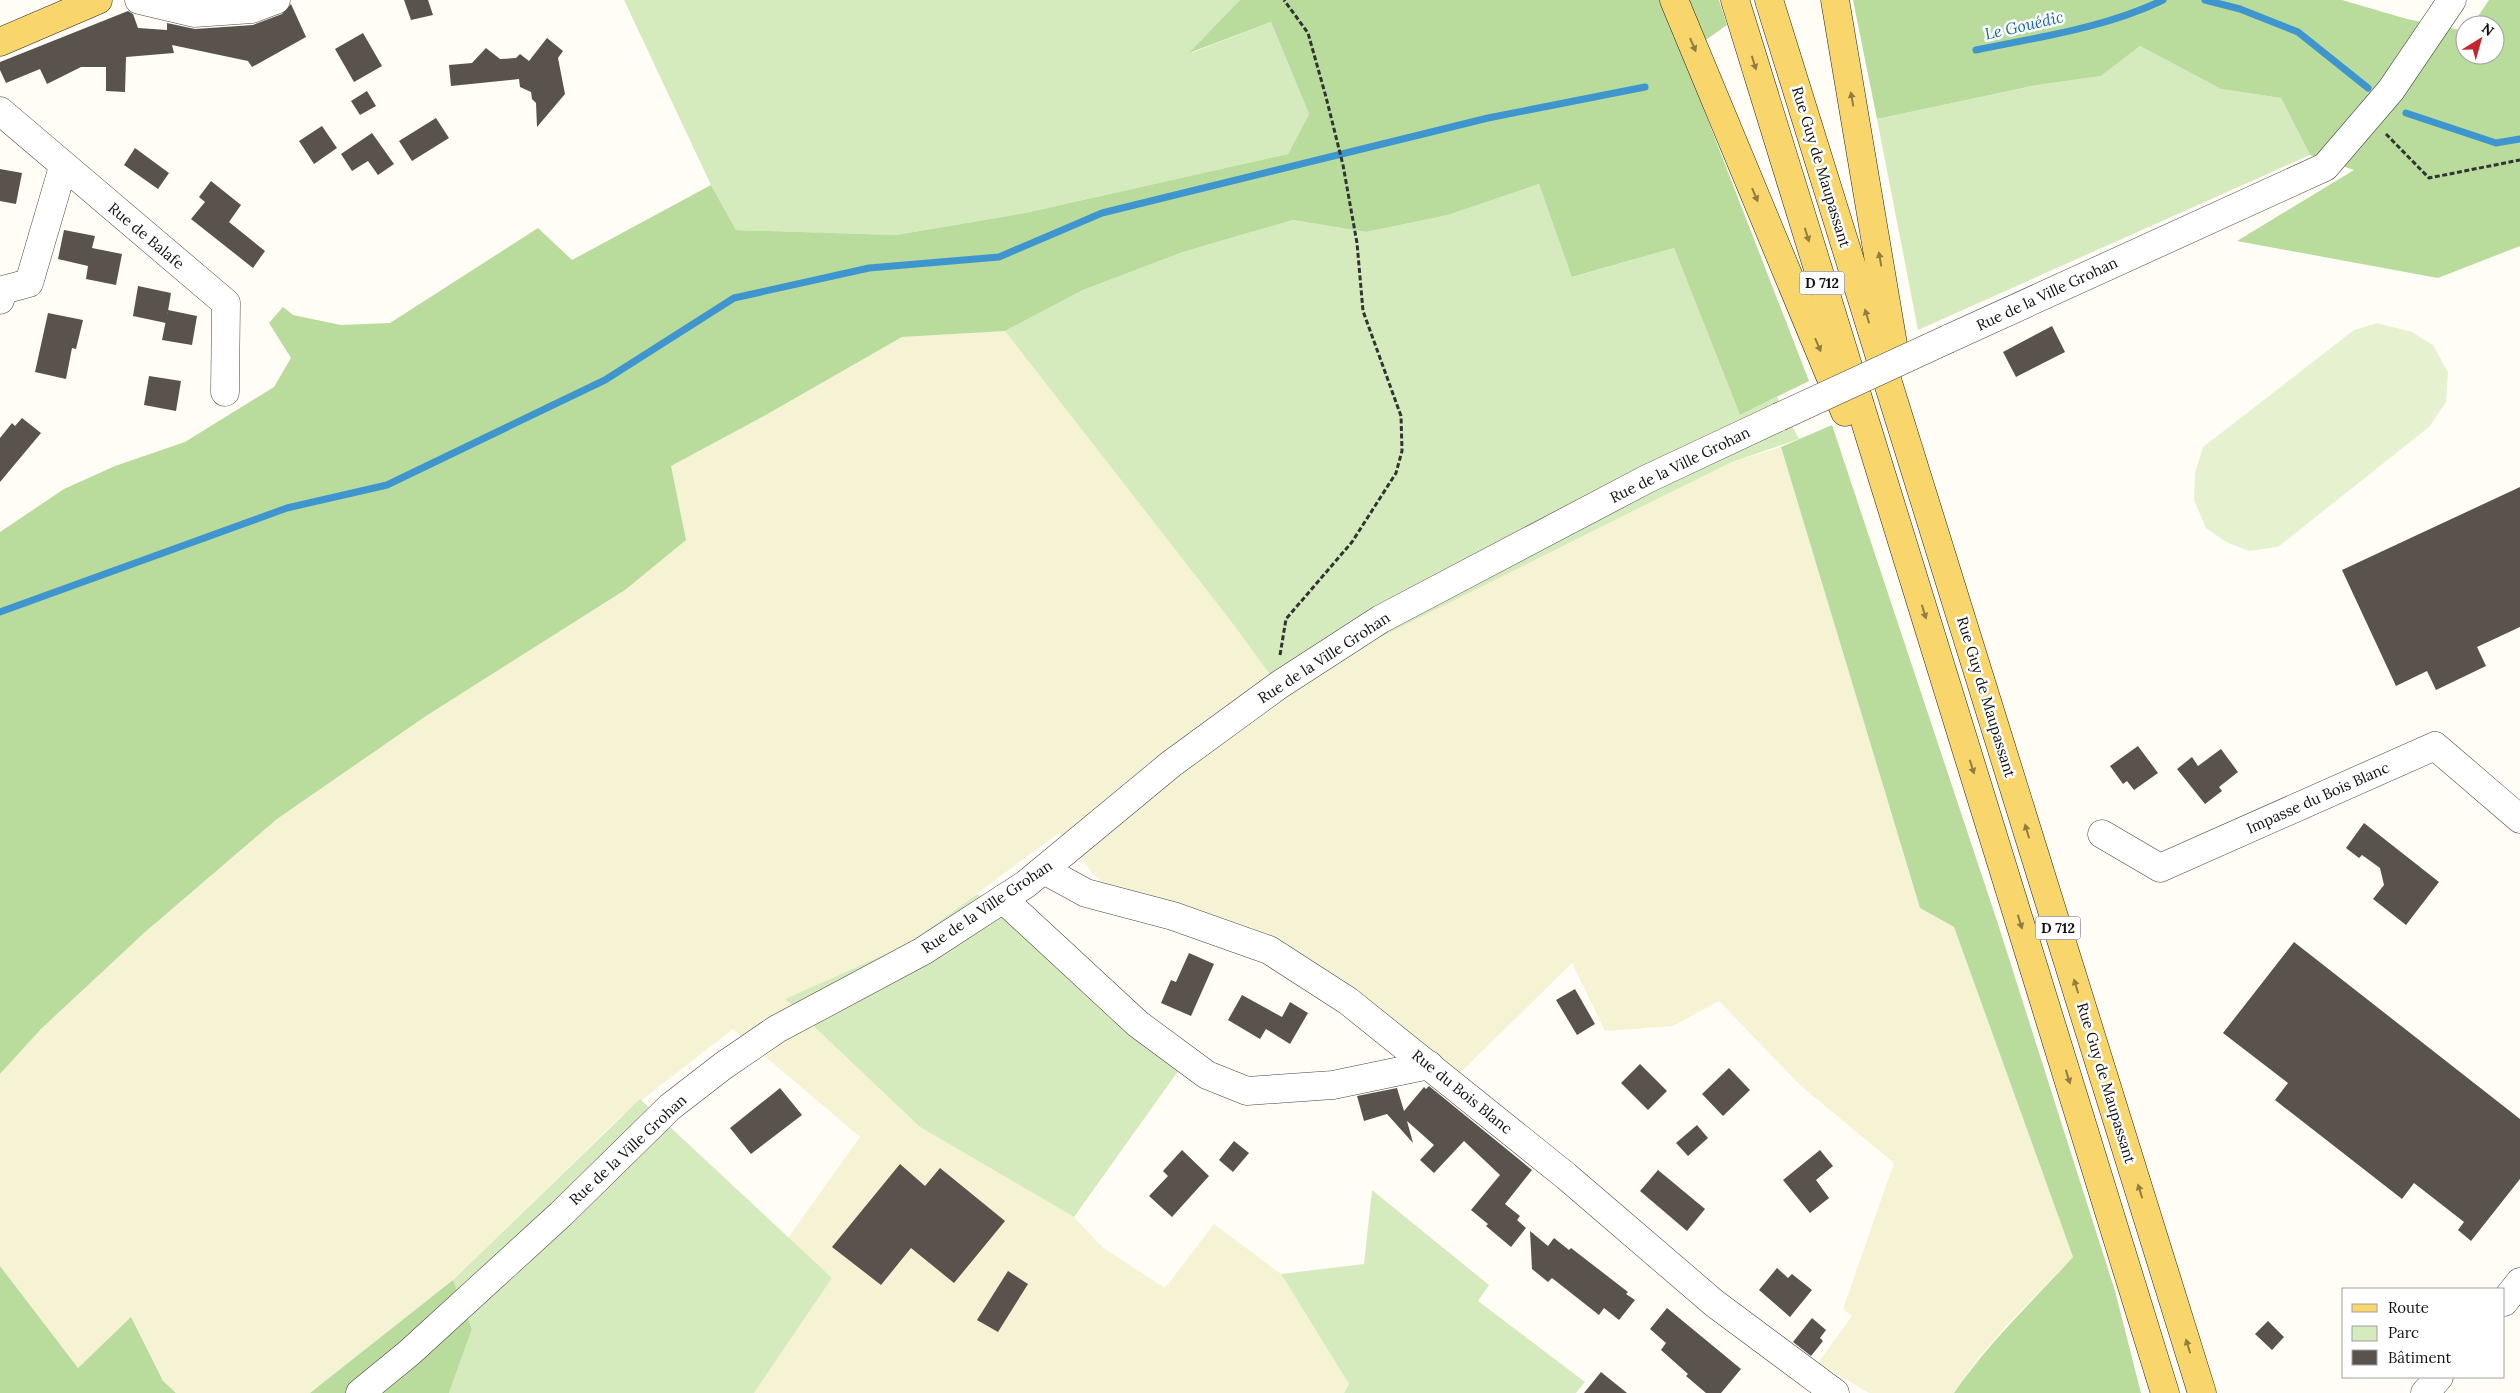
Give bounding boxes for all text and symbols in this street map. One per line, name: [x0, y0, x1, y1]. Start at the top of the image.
water label: Le Gouédic: [1983, 6, 2065, 44]
north arrow: [2455, 15, 2505, 65]
text: N: [2478, 19, 2498, 40]
one-way arrow: [1689, 38, 1697, 52]
one-way arrow: [1751, 56, 1759, 71]
street label: Rue Guy de Maupassant: [1788, 84, 1855, 250]
one-way arrow: [1847, 90, 1855, 106]
one-way arrow: [1751, 188, 1759, 203]
street label: Rue de Balafe: [104, 198, 188, 273]
one-way arrow: [1804, 228, 1812, 243]
one-way arrow: [1875, 251, 1883, 267]
street label: Rue de la Ville Grohan: [1973, 252, 2120, 335]
road number: D 712: [1800, 272, 1844, 294]
one-way arrow: [1863, 308, 1871, 323]
one-way arrow: [1814, 338, 1822, 352]
street label: Rue de la Ville Grohan: [1607, 422, 1753, 507]
one-way arrow: [1920, 604, 1928, 619]
street label: Rue de la Ville Grohan: [1254, 608, 1393, 707]
street label: Rue Guy de Maupassant: [1953, 614, 2020, 780]
street label: Impasse du Bois Blanc: [2244, 758, 2392, 838]
one-way arrow: [1968, 760, 1976, 775]
one-way arrow: [2023, 823, 2031, 838]
street label: Rue de la Ville Grohan: [918, 856, 1056, 957]
one-way arrow: [2016, 915, 2024, 930]
road number: D 712: [2036, 916, 2080, 940]
one-way arrow: [2071, 978, 2079, 993]
street label: Rue Guy de Maupassant: [2073, 1000, 2140, 1166]
street label: Rue du Bois Blanc: [1408, 1045, 1516, 1138]
one-way arrow: [2064, 1070, 2072, 1085]
street label: Rue de la Ville Grohan: [565, 1090, 690, 1209]
one-way arrow: [2135, 1184, 2143, 1199]
legend: [2342, 1288, 2505, 1378]
text: Route: [2388, 1298, 2429, 1317]
text: Parc: [2388, 1323, 2419, 1342]
one-way arrow: [2183, 1339, 2191, 1354]
text: Bâtiment: [2388, 1348, 2451, 1367]

